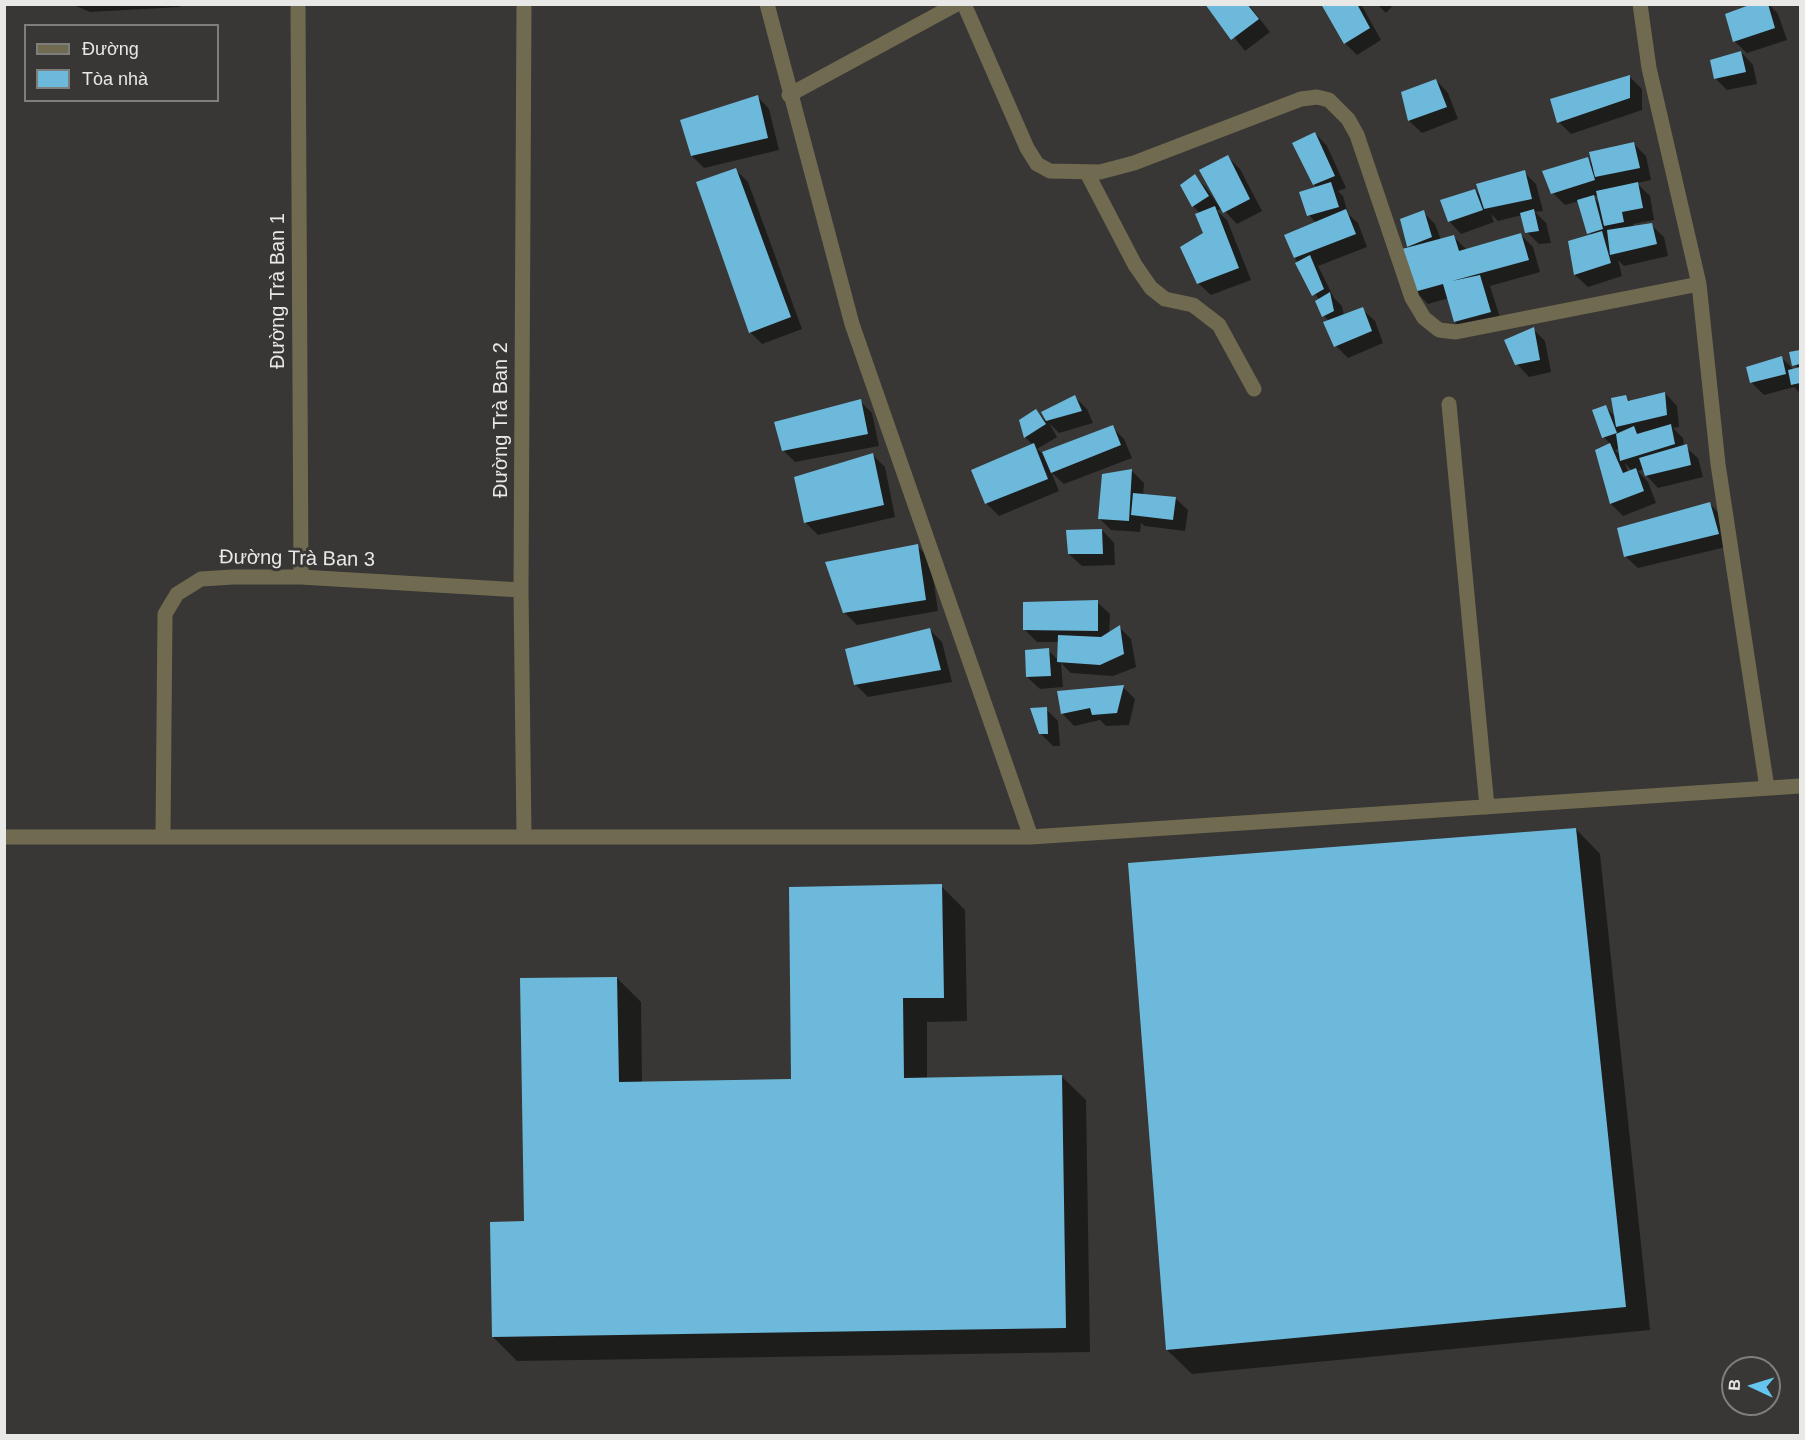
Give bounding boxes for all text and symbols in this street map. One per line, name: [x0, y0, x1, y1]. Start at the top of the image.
legend: [24, 24, 219, 102]
text: Đường: [82, 39, 139, 59]
text: Tòa nhà: [82, 69, 148, 89]
street label: Đường Trà Ban 1: [266, 213, 290, 369]
street label: Đường Trà Ban 2: [489, 342, 513, 498]
street label: Đường Trà Ban 3: [219, 546, 375, 572]
north arrow: [1721, 1356, 1781, 1416]
text: B: [1726, 1378, 1743, 1391]

